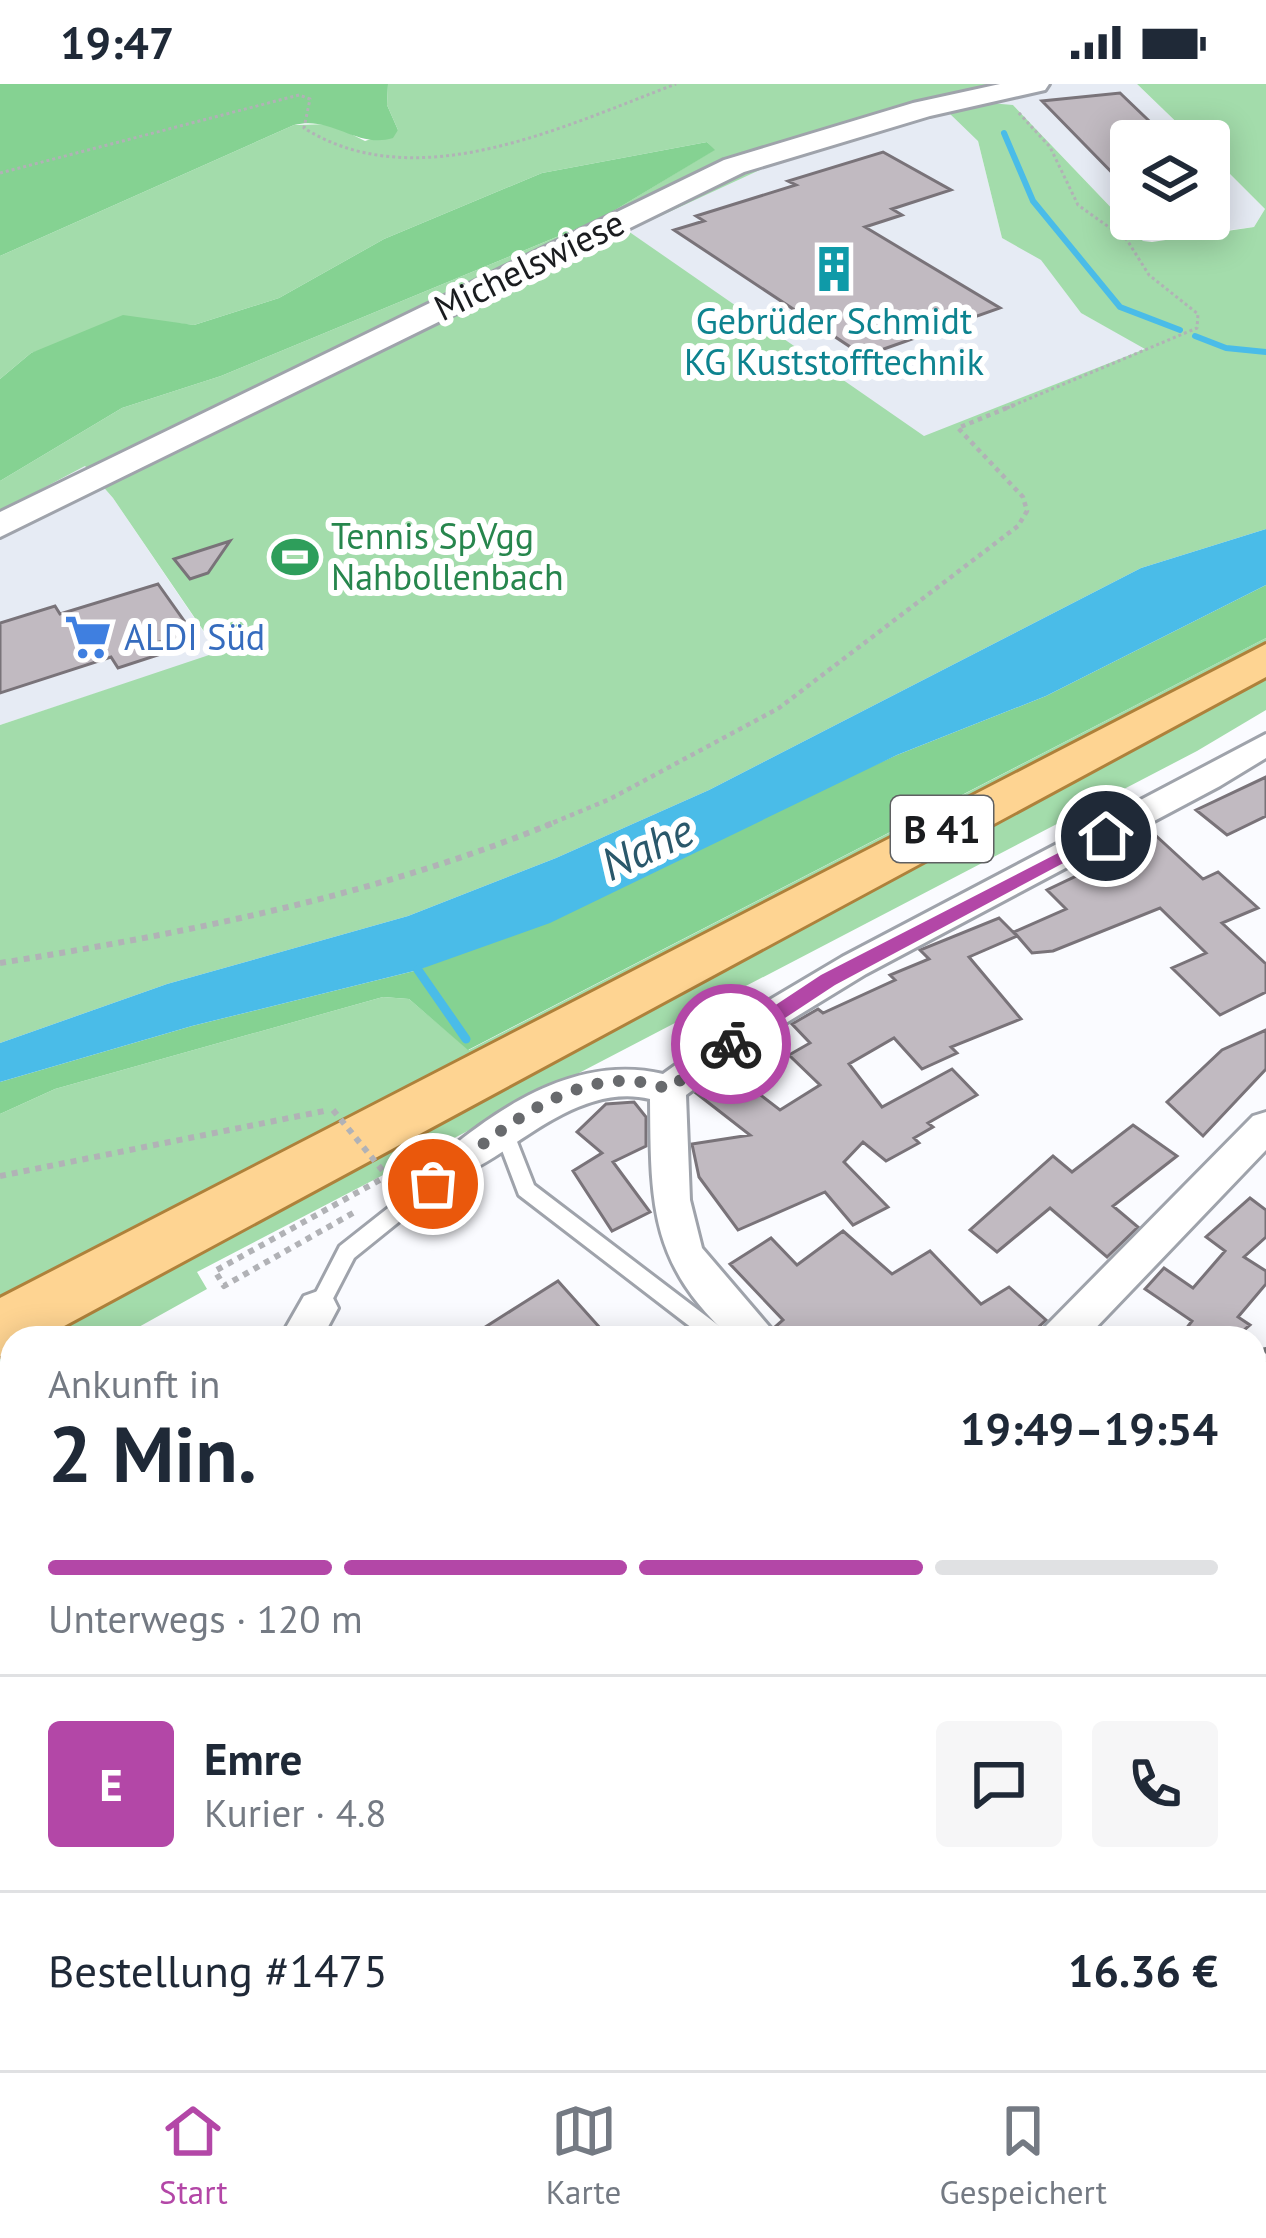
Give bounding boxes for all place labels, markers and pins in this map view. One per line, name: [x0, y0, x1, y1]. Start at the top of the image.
building icon: Gebrüder Schmidt KG Kuststofftechnik: [809, 244, 859, 294]
place label: Gebrüder Schmidt KG Kuststofftechnik: [684, 297, 984, 385]
place label: Tennis SpVgg Nahbollenbach: [331, 512, 564, 600]
sports icon: Tennis SpVgg Nahbollenbach: [270, 532, 320, 582]
supermarket icon: ALDI Süd: [63, 612, 113, 662]
place label: ALDI Süd: [124, 613, 265, 660]
pin: [1055, 785, 1157, 887]
pin: [382, 1133, 484, 1235]

